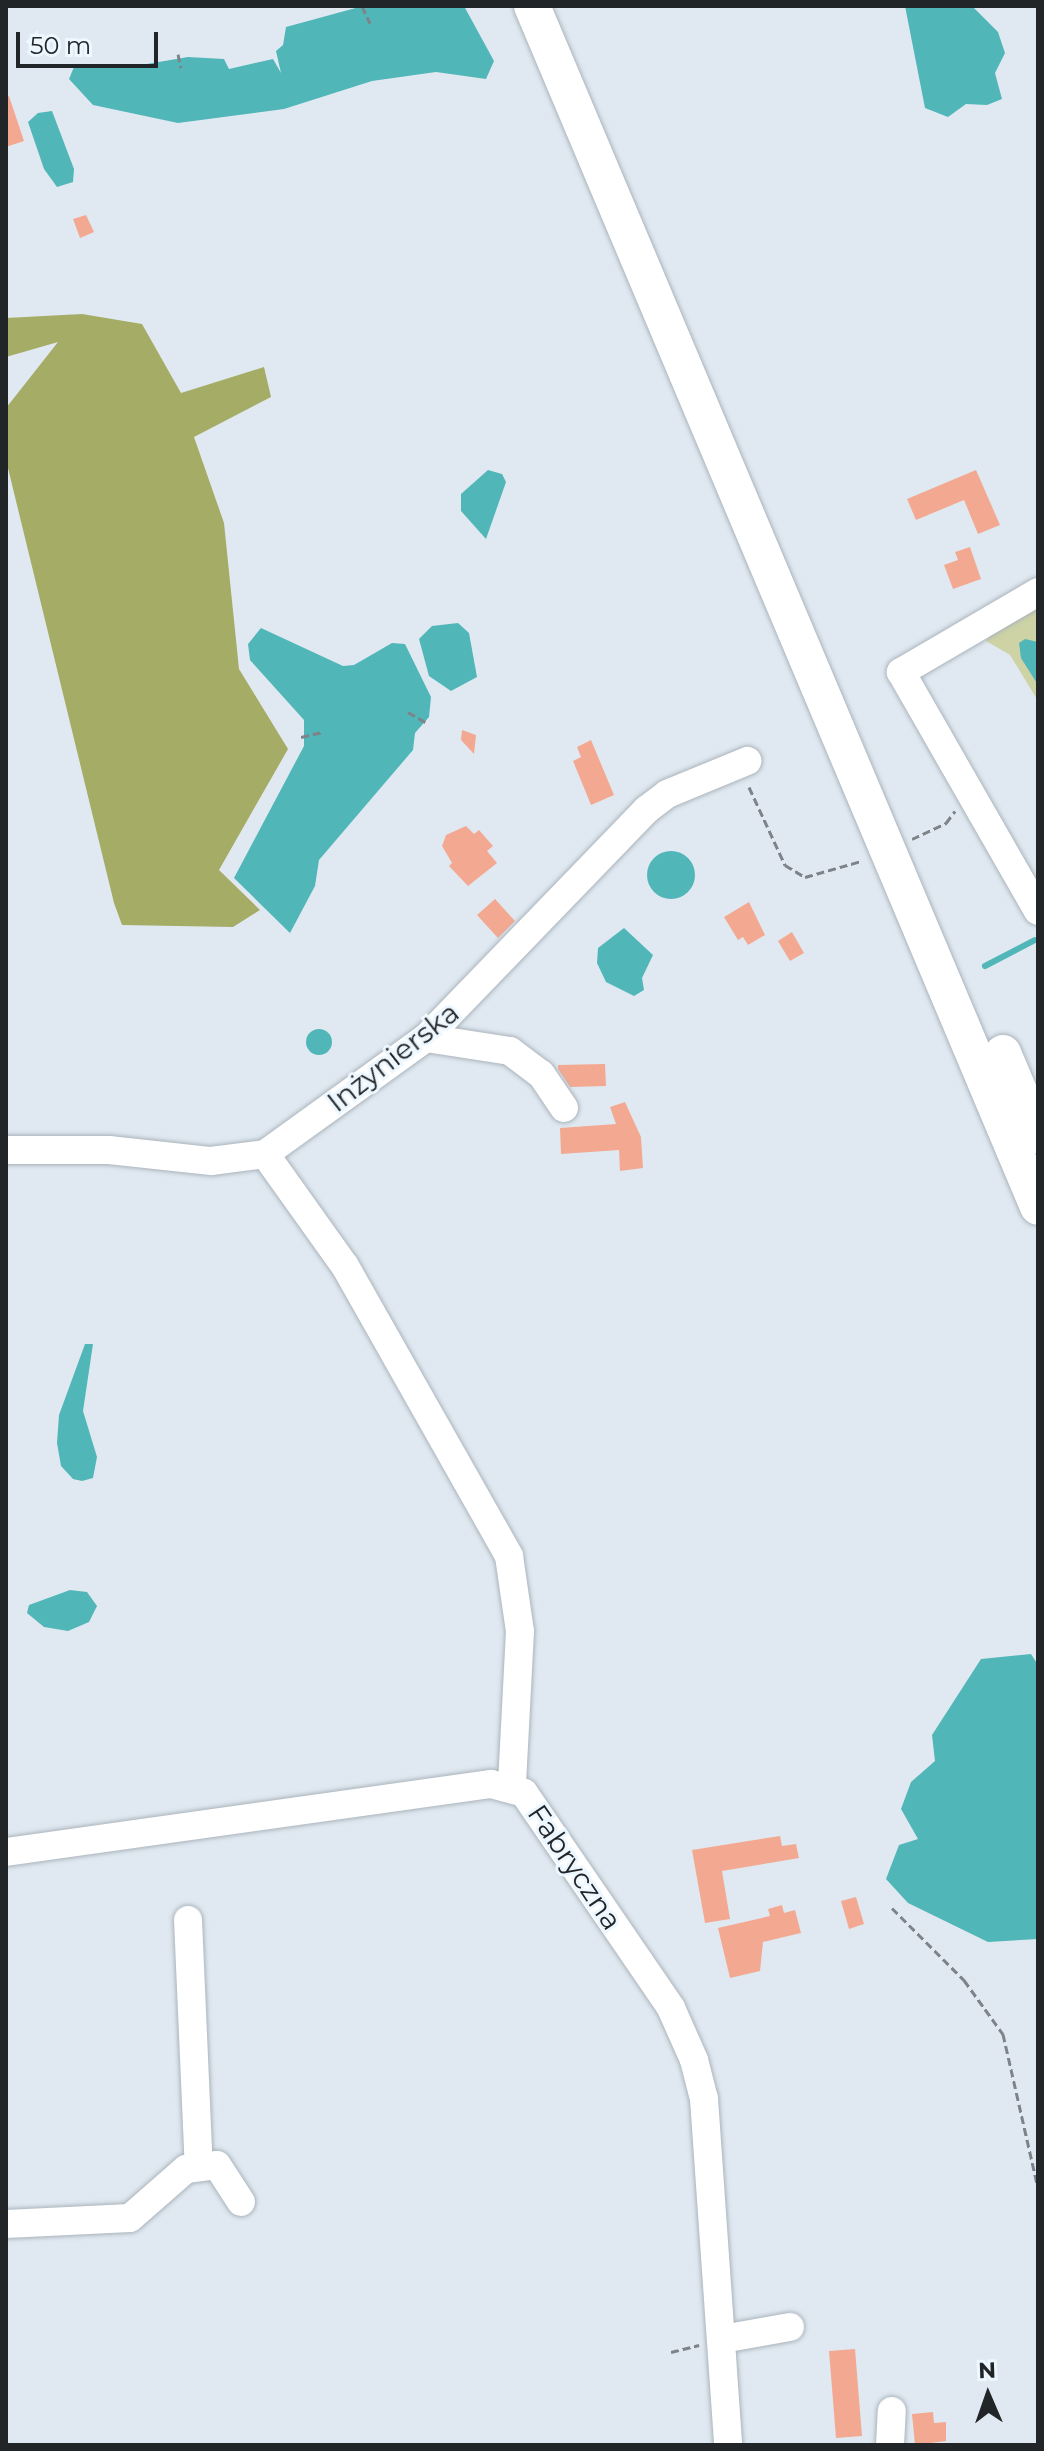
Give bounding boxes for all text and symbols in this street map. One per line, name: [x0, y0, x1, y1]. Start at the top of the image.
scale bar: [20, 16, 162, 66]
text: 50 m: [30, 31, 91, 60]
street label: Inżynierska: [321, 995, 465, 1119]
street label: Fabryczna: [521, 1798, 629, 1936]
north arrow: [948, 2355, 1028, 2435]
text: N: [978, 2357, 997, 2384]

